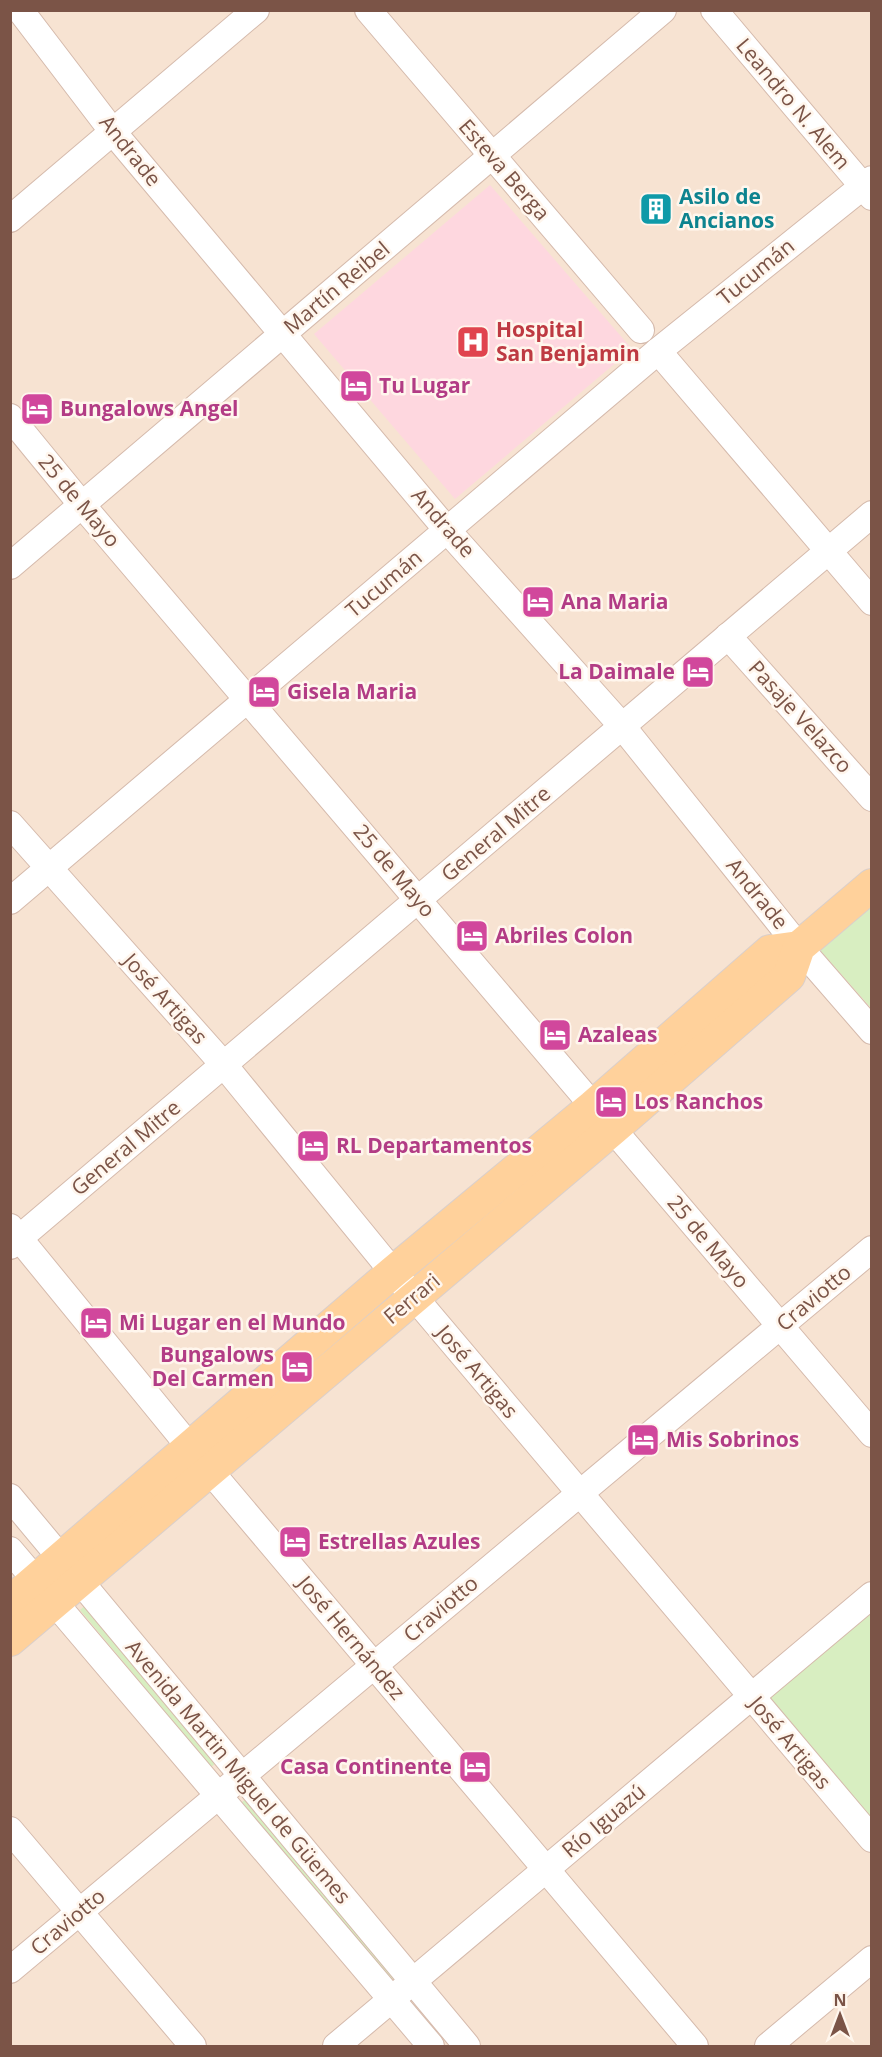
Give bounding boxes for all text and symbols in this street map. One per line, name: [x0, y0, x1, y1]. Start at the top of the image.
street label: Leandro N. Alem: [731, 32, 857, 175]
street label: Andrade: [93, 109, 168, 192]
street label: Esteva Berga: [453, 113, 557, 226]
place label: Asilo de Ancianos: [679, 182, 774, 234]
building icon: Asilo de Ancianos: [638, 191, 674, 227]
street label: Tucumán: [711, 232, 800, 311]
street label: Martín Reibel: [277, 235, 395, 340]
place label: Hospital San Benjamin: [496, 315, 640, 367]
hospital icon: Hospital San Benjamin: [455, 324, 491, 360]
hotel icon: Tu Lugar: [338, 368, 374, 404]
place label: Tu Lugar: [379, 371, 471, 399]
hotel icon: Bungalows Angel: [19, 391, 55, 427]
place label: Bungalows Angel: [60, 394, 239, 422]
street label: 25 de Mayo: [33, 448, 127, 553]
street label: Andrade: [406, 481, 482, 563]
street label: Tucumán: [339, 543, 427, 623]
hotel icon: Ana Maria: [520, 584, 556, 620]
place label: Ana Maria: [561, 587, 669, 615]
hotel icon: La Daimale: [680, 654, 716, 690]
street label: Pasaje Velazco: [743, 654, 859, 779]
place label: La Daimale: [558, 657, 675, 685]
hotel icon: Gisela Maria: [246, 674, 282, 710]
place label: Gisela Maria: [287, 677, 417, 705]
street label: General Mitre: [435, 779, 556, 887]
street label: 25 de Mayo: [348, 818, 442, 923]
street label: Andrade: [720, 852, 795, 935]
hotel icon: Abriles Colon: [454, 918, 490, 954]
place label: Abriles Colon: [495, 921, 633, 949]
street label: José Artigas: [116, 945, 214, 1050]
hotel icon: Azaleas: [537, 1017, 573, 1053]
place label: Azaleas: [578, 1020, 657, 1048]
hotel icon: Los Ranchos: [593, 1084, 629, 1120]
place label: Los Ranchos: [634, 1087, 763, 1115]
street label: General Mitre: [65, 1093, 186, 1201]
hotel icon: RL Departamentos: [295, 1128, 331, 1164]
place label: RL Departamentos: [336, 1131, 532, 1159]
street label: 25 de Mayo: [662, 1189, 756, 1294]
street label: Craviotto: [770, 1258, 857, 1337]
street label: Ferrari: [377, 1267, 445, 1330]
hotel icon: Mi Lugar en el Mundo: [78, 1305, 114, 1341]
place label: Mi Lugar en el Mundo: [119, 1308, 346, 1336]
street label: José Artigas: [429, 1317, 525, 1424]
place label: Bungalows Del Carmen: [152, 1340, 274, 1392]
hotel icon: Bungalows Del Carmen: [279, 1349, 315, 1385]
hotel icon: Mis Sobrinos: [625, 1422, 661, 1458]
place label: Mis Sobrinos: [666, 1425, 799, 1453]
hotel icon: Estrellas Azules: [277, 1524, 313, 1560]
place label: Estrellas Azules: [318, 1527, 480, 1555]
street label: José Hernández: [290, 1568, 412, 1705]
street label: Craviotto: [397, 1569, 484, 1648]
street label: Avenida Martin Miguel de Güemes: [120, 1634, 358, 1909]
street label: José Artigas: [742, 1688, 838, 1795]
hotel icon: Casa Continente: [457, 1749, 493, 1785]
place label: Casa Continente: [280, 1752, 452, 1780]
street label: Río Iguazú: [556, 1777, 651, 1863]
street label: Craviotto: [24, 1882, 111, 1961]
north arrow: [810, 1985, 870, 2045]
text: N: [833, 1989, 847, 2011]

